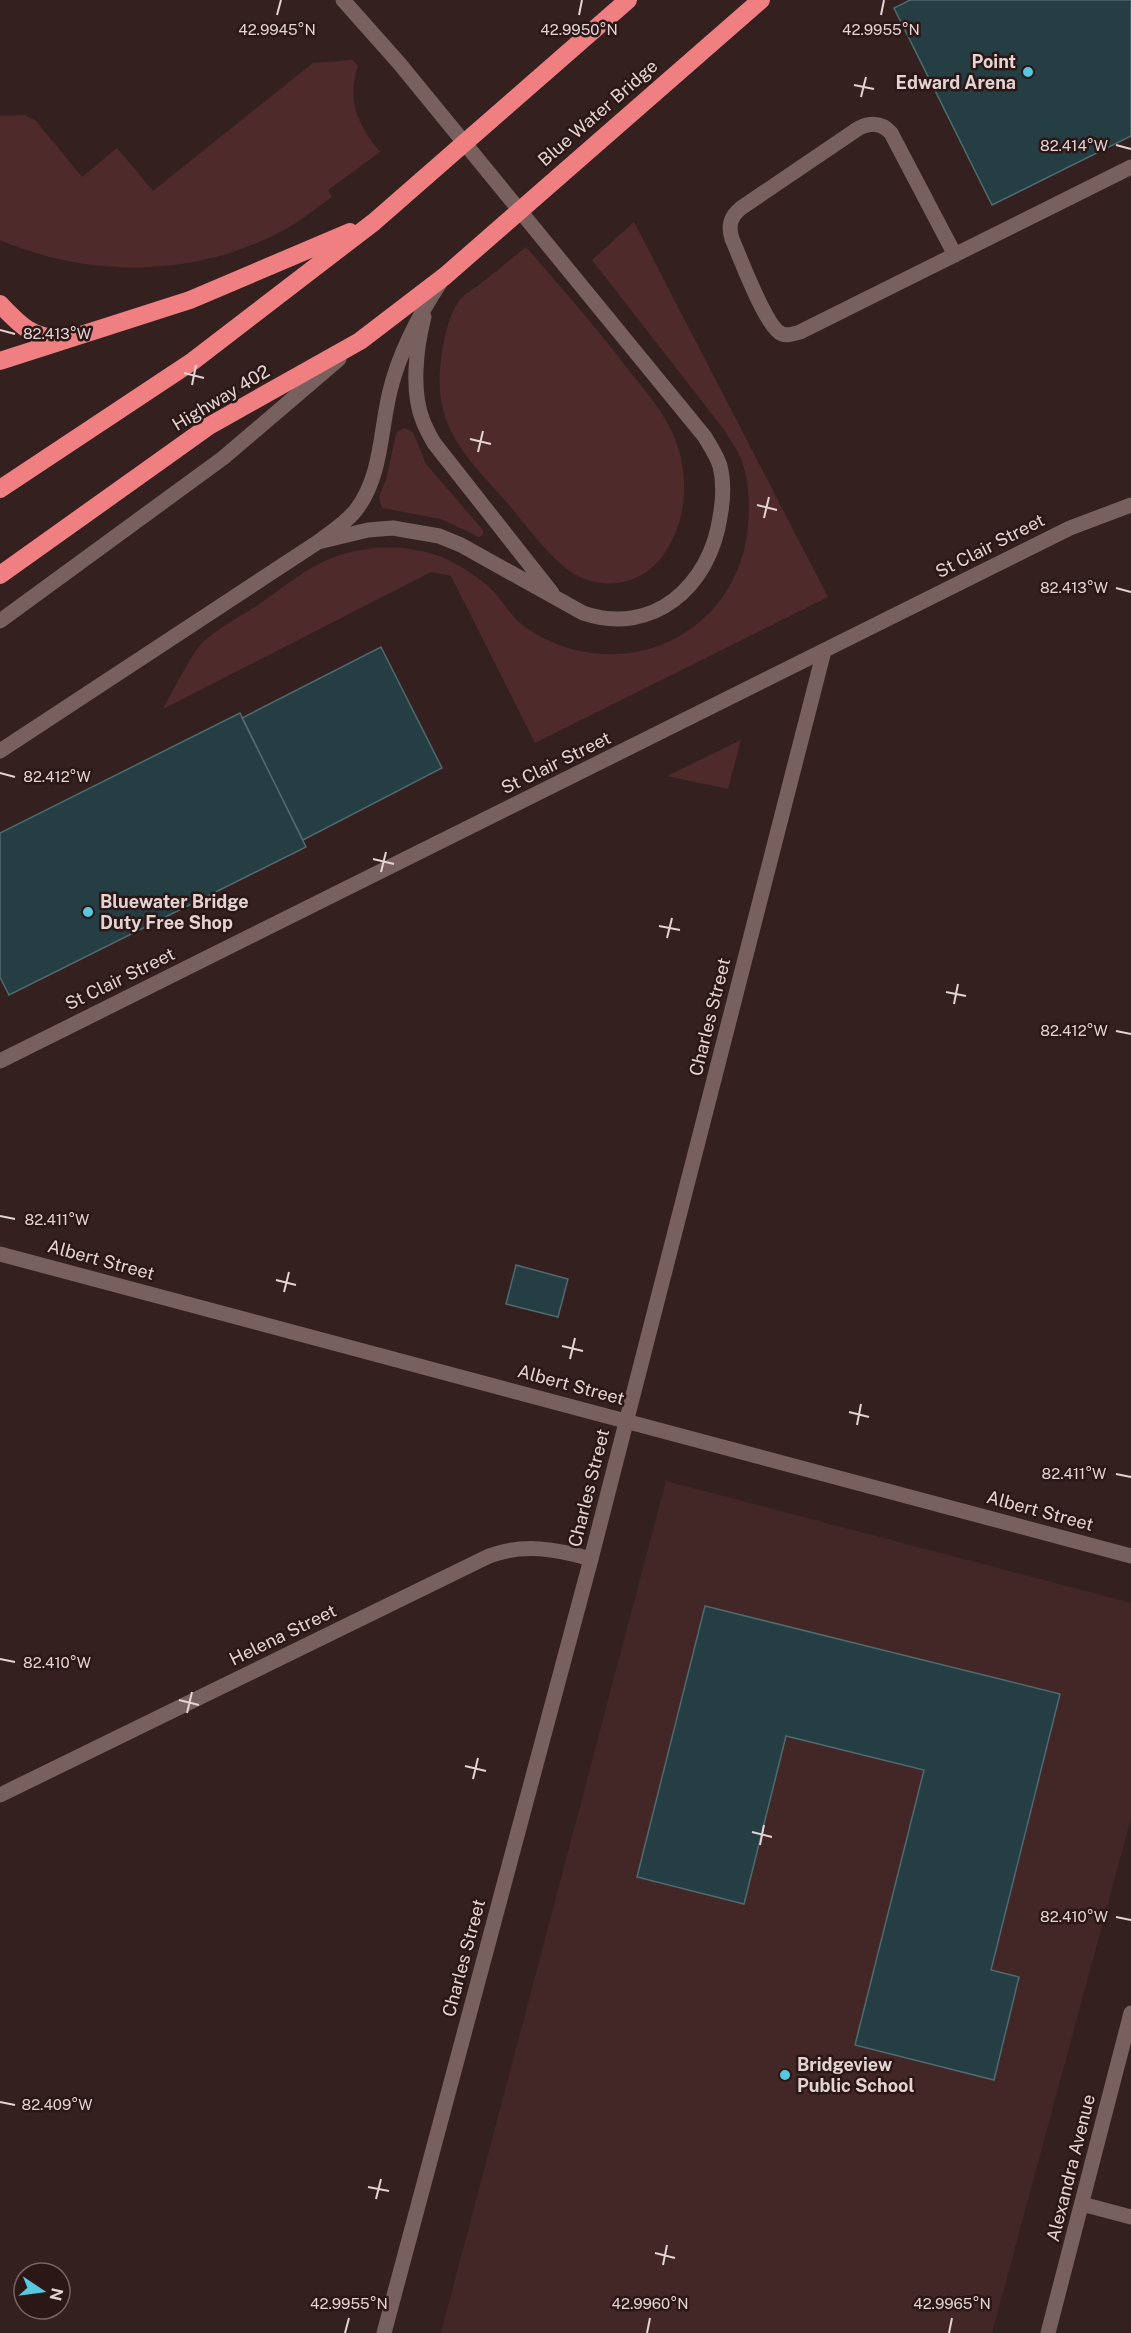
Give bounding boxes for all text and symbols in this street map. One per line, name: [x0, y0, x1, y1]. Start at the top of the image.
text: 42.9945°N: [238, 21, 316, 38]
text: 42.9950°N: [540, 21, 618, 38]
text: 42.9955°N: [842, 21, 920, 38]
place label: Point Edward Arena: [896, 51, 1016, 93]
street label: Blue Water Bridge: [534, 55, 662, 170]
marker: Point Edward Arena: [1021, 65, 1035, 79]
text: 82.414°W: [1040, 137, 1108, 154]
text: 82.413°W: [23, 325, 91, 342]
street label: Highway 402: [168, 360, 273, 435]
street label: St Clair Street: [932, 509, 1048, 582]
text: 82.413°W: [1040, 579, 1108, 596]
street label: St Clair Street: [498, 727, 614, 798]
text: 82.412°W: [23, 768, 91, 785]
place label: Bluewater Bridge Duty Free Shop: [100, 891, 249, 933]
marker: Bluewater Bridge Duty Free Shop: [81, 905, 95, 919]
street label: St Clair Street: [62, 943, 178, 1014]
street label: Charles Street: [685, 956, 734, 1078]
text: 82.412°W: [1040, 1022, 1108, 1039]
text: 82.411°W: [25, 1211, 89, 1228]
street label: Albert Street: [45, 1235, 157, 1284]
street label: Albert Street: [515, 1360, 627, 1409]
street label: Charles Street: [564, 1427, 613, 1549]
text: 82.411°W: [1042, 1465, 1106, 1482]
street label: Albert Street: [984, 1486, 1096, 1535]
street label: Helena Street: [226, 1600, 340, 1669]
text: 82.410°W: [23, 1654, 91, 1671]
street label: Charles Street: [438, 1897, 489, 2019]
text: 82.410°W: [1040, 1908, 1108, 1925]
place label: Bridgeview Public School: [797, 2054, 914, 2096]
marker: Bridgeview Public School: [778, 2068, 792, 2082]
street label: Alexandra Avenue: [1042, 2092, 1099, 2244]
text: 82.409°W: [21, 2096, 93, 2113]
north arrow: [12, 2261, 72, 2321]
text: N: [45, 2286, 67, 2302]
text: 42.9955°N: [310, 2295, 388, 2312]
text: 42.9960°N: [612, 2295, 688, 2312]
text: 42.9965°N: [913, 2295, 991, 2312]

